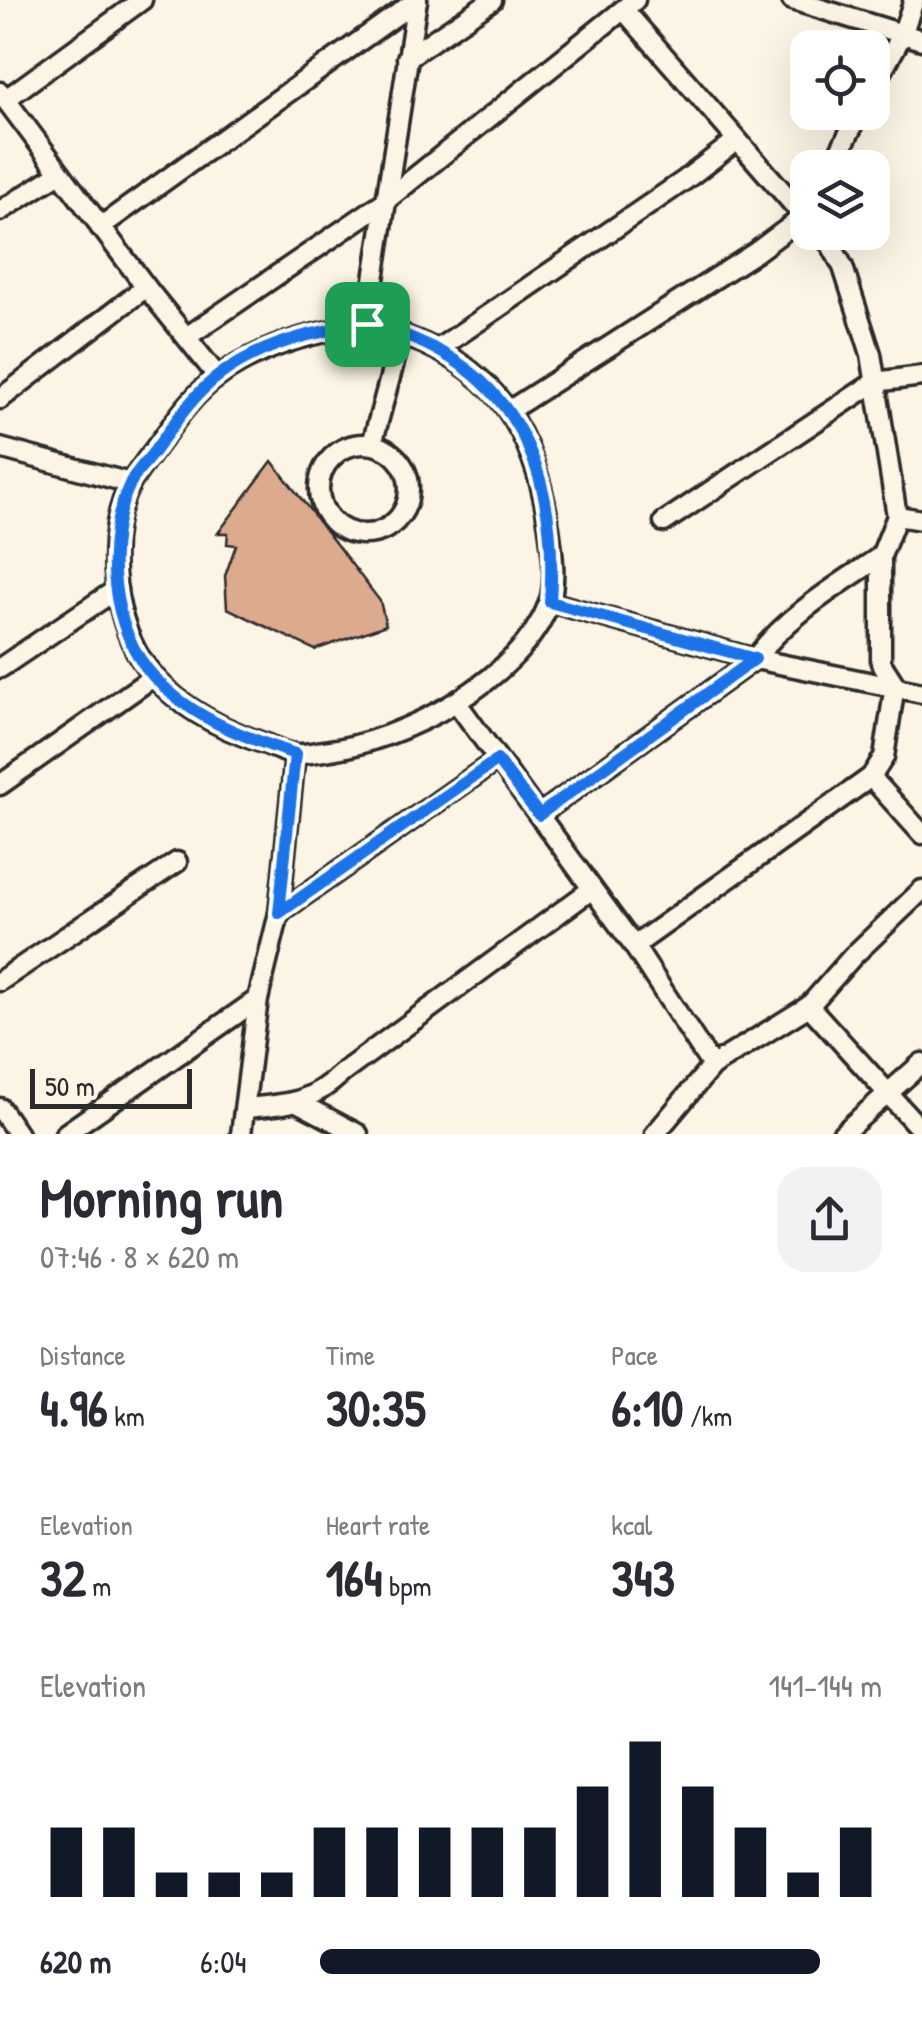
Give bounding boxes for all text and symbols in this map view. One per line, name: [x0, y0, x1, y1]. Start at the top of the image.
map controls: [790, 30, 890, 250]
button: locate: [790, 30, 890, 130]
button: layers: [790, 150, 890, 250]
pin: [325, 282, 410, 367]
icon: arrive: [340, 297, 395, 352]
scale bar: [30, 1064, 192, 1108]
text: 50 m: [45, 1067, 95, 1105]
text: Morning run: [40, 1160, 283, 1234]
button: share: [777, 1167, 882, 1272]
text: 07:46 · 8 × 620 m: [40, 1235, 239, 1278]
text: Distance: [40, 1336, 126, 1374]
text: Time: [326, 1336, 375, 1374]
text: Pace: [611, 1336, 658, 1374]
text: 4.96: [40, 1374, 108, 1442]
text: 30:35: [326, 1374, 426, 1442]
text: 6:10: [611, 1374, 683, 1442]
text: km: [108, 1397, 145, 1435]
text: /km: [683, 1397, 732, 1435]
text: Elevation: [40, 1506, 133, 1544]
text: Heart rate: [326, 1506, 430, 1544]
text: kcal: [611, 1506, 652, 1544]
text: 32: [40, 1544, 86, 1612]
text: 164: [326, 1544, 383, 1612]
text: 343: [611, 1544, 675, 1612]
text: m: [86, 1567, 111, 1605]
text: bpm: [383, 1567, 432, 1605]
text: Elevation: [40, 1664, 146, 1707]
text: 141–144 m: [769, 1664, 882, 1707]
text: 620 m: [40, 1940, 111, 1983]
text: 6:04: [200, 1940, 247, 1983]

